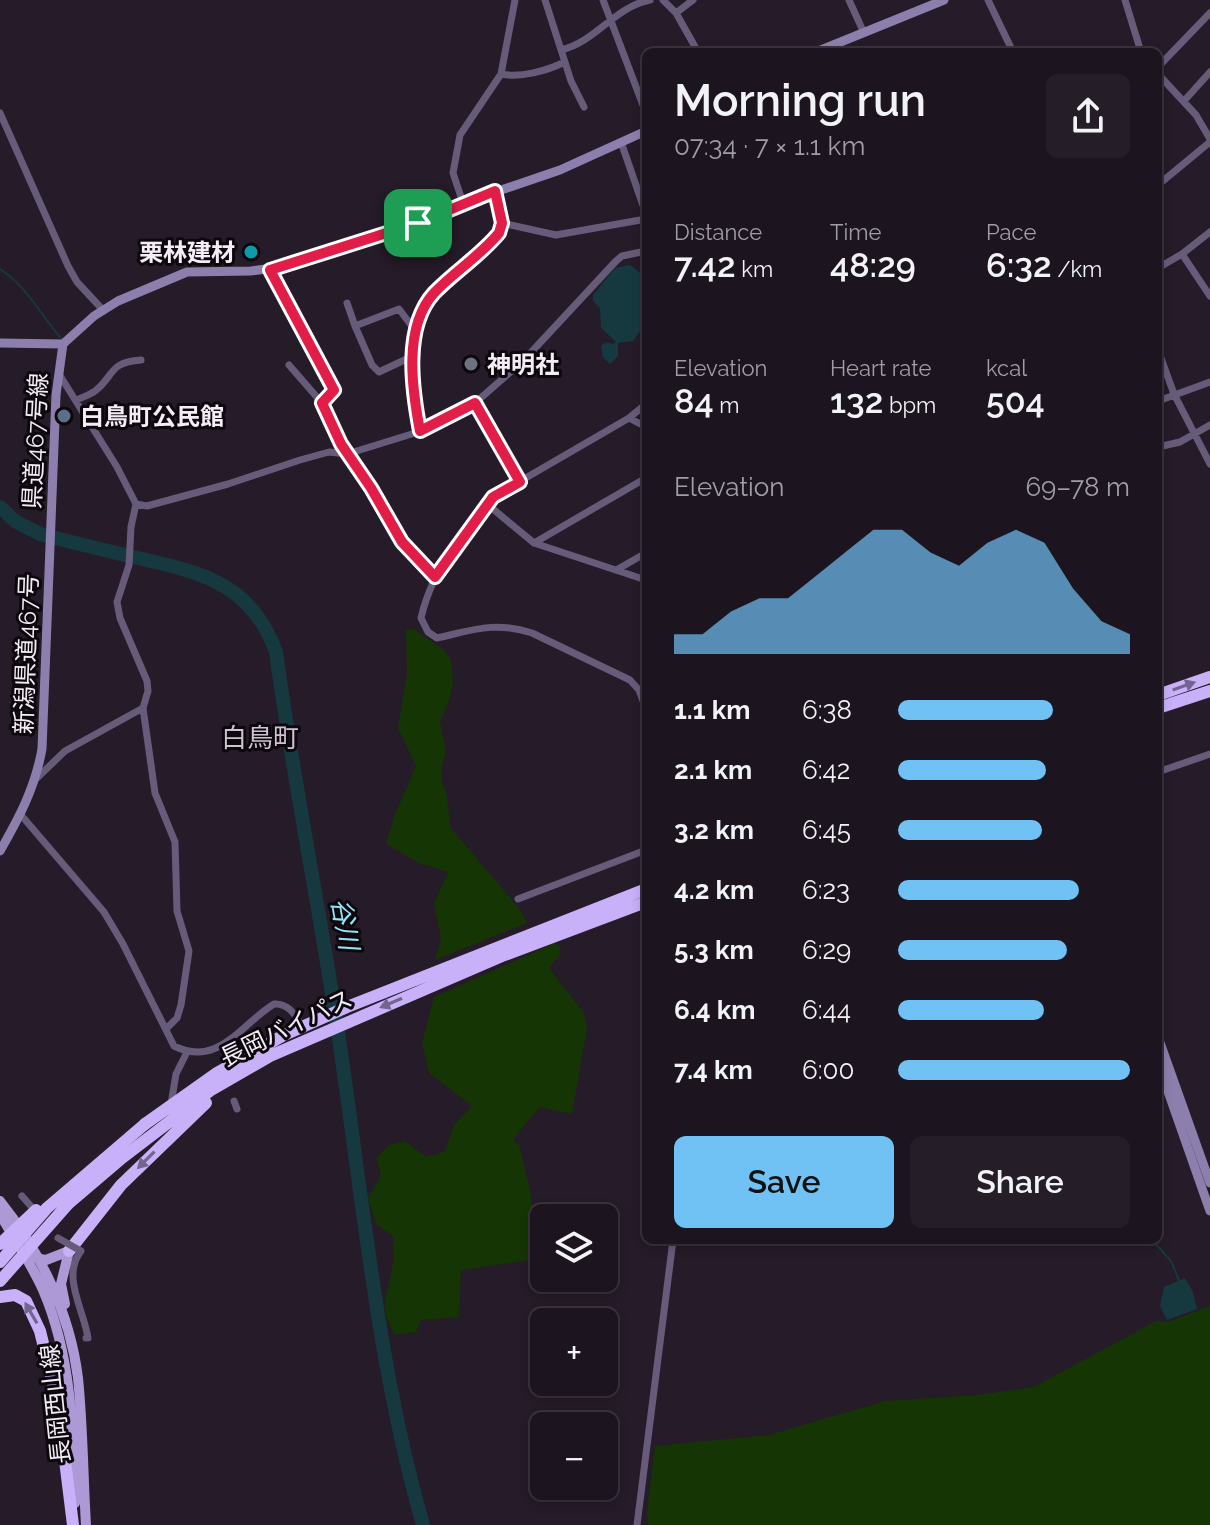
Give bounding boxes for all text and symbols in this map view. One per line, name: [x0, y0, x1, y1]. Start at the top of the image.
button: share: [1046, 74, 1130, 158]
text: Morning run: [674, 75, 926, 126]
text: 07:34 · 7 × 1.1 km: [674, 131, 865, 161]
pin: [384, 189, 452, 257]
icon: arrive: [396, 201, 440, 245]
text: Distance: [674, 219, 762, 245]
text: Time: [830, 219, 881, 245]
text: Pace: [986, 219, 1036, 245]
place label: 栗林建材: [139, 238, 235, 267]
marker: 栗林建材: [242, 243, 260, 261]
text: 7.42: [674, 245, 736, 285]
text: 48:29: [830, 245, 916, 285]
text: 6:32: [986, 245, 1052, 285]
text: km: [736, 256, 773, 282]
text: /km: [1052, 256, 1102, 282]
place label: 神明社: [487, 350, 559, 379]
marker: 神明社: [462, 355, 480, 373]
text: Elevation: [674, 355, 767, 381]
text: Heart rate: [830, 355, 931, 381]
text: kcal: [986, 355, 1027, 381]
street label: 県道467号線: [17, 372, 53, 510]
text: 84: [674, 381, 714, 421]
text: 132: [830, 381, 883, 421]
text: 504: [986, 381, 1045, 421]
text: m: [714, 392, 739, 418]
text: bpm: [883, 392, 936, 418]
place label: 白鳥町公民館: [80, 402, 224, 431]
marker: 白鳥町公民館: [55, 407, 73, 425]
text: Elevation: [674, 472, 784, 502]
text: 69–78 m: [1025, 472, 1130, 502]
street label: 新潟県道467号: [9, 573, 43, 735]
one-way arrow: [1172, 679, 1196, 692]
text: 1.1 km: [674, 695, 751, 725]
text: 6:38: [802, 695, 852, 725]
district label: 白鳥町: [221, 723, 299, 753]
text: 2.1 km: [674, 755, 752, 785]
text: 6:42: [802, 755, 850, 785]
text: 3.2 km: [674, 815, 754, 845]
text: 6:45: [802, 815, 851, 845]
text: 4.2 km: [674, 875, 754, 905]
text: 6:23: [802, 875, 850, 905]
water label: 谷川: [326, 896, 365, 955]
text: 5.3 km: [674, 935, 754, 965]
text: 6:29: [802, 935, 851, 965]
street label: 長岡バイパス: [215, 984, 357, 1072]
text: 6.4 km: [674, 995, 755, 1025]
text: 6:44: [802, 995, 851, 1025]
one-way arrow: [380, 997, 403, 1010]
text: 7.4 km: [674, 1055, 753, 1085]
text: 6:00: [802, 1055, 854, 1085]
button: Save: [674, 1136, 894, 1228]
button: Share: [910, 1136, 1130, 1228]
one-way arrow: [137, 1150, 155, 1169]
map controls: [530, 1204, 618, 1500]
button: layers: [530, 1204, 618, 1292]
one-way arrow: [24, 1302, 38, 1324]
button: +: [530, 1308, 618, 1396]
street label: 長岡西山線: [34, 1343, 76, 1465]
button: −: [530, 1412, 618, 1500]

